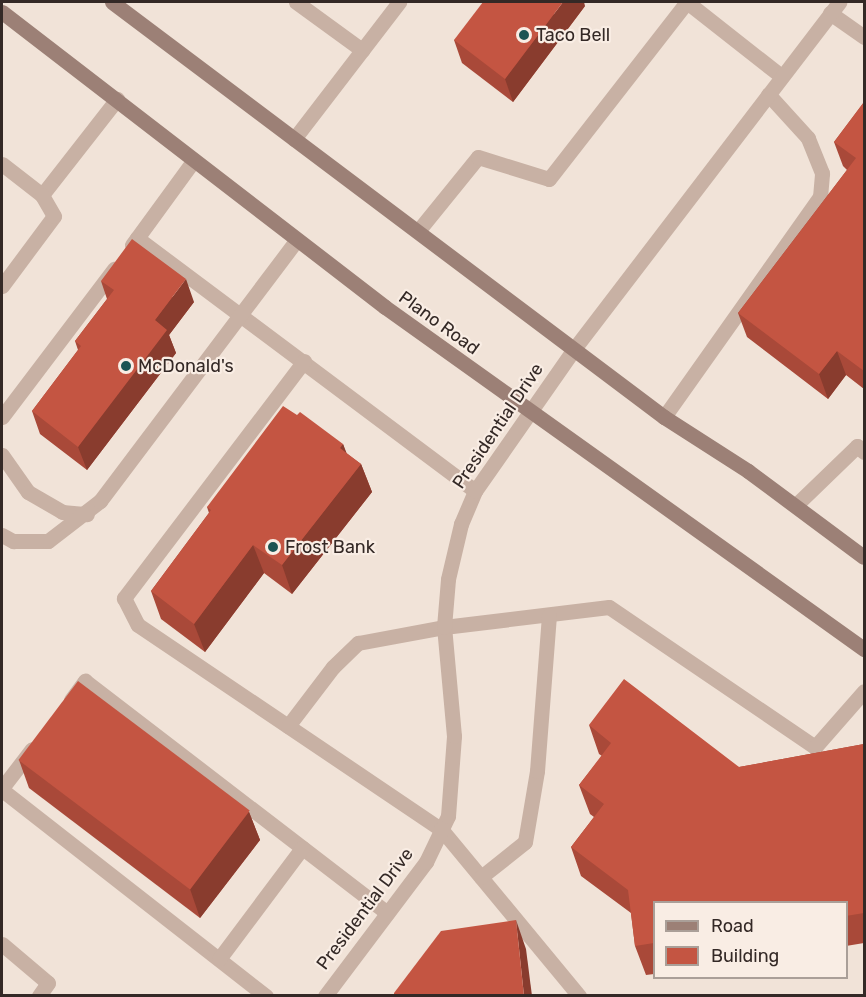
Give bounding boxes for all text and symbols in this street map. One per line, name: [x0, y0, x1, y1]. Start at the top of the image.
place label: Taco Bell: [536, 24, 610, 46]
marker: Taco Bell: [517, 28, 531, 42]
street label: Plano Road: [395, 287, 483, 359]
place label: McDonald's: [138, 355, 234, 377]
marker: McDonald's: [119, 359, 133, 373]
street label: Presidential Drive: [448, 359, 548, 493]
place label: Frost Bank: [285, 536, 375, 558]
marker: Frost Bank: [266, 540, 280, 554]
street label: Presidential Drive: [312, 844, 418, 974]
legend: [653, 901, 848, 979]
text: Road: [711, 915, 754, 937]
text: Building: [711, 945, 779, 967]

